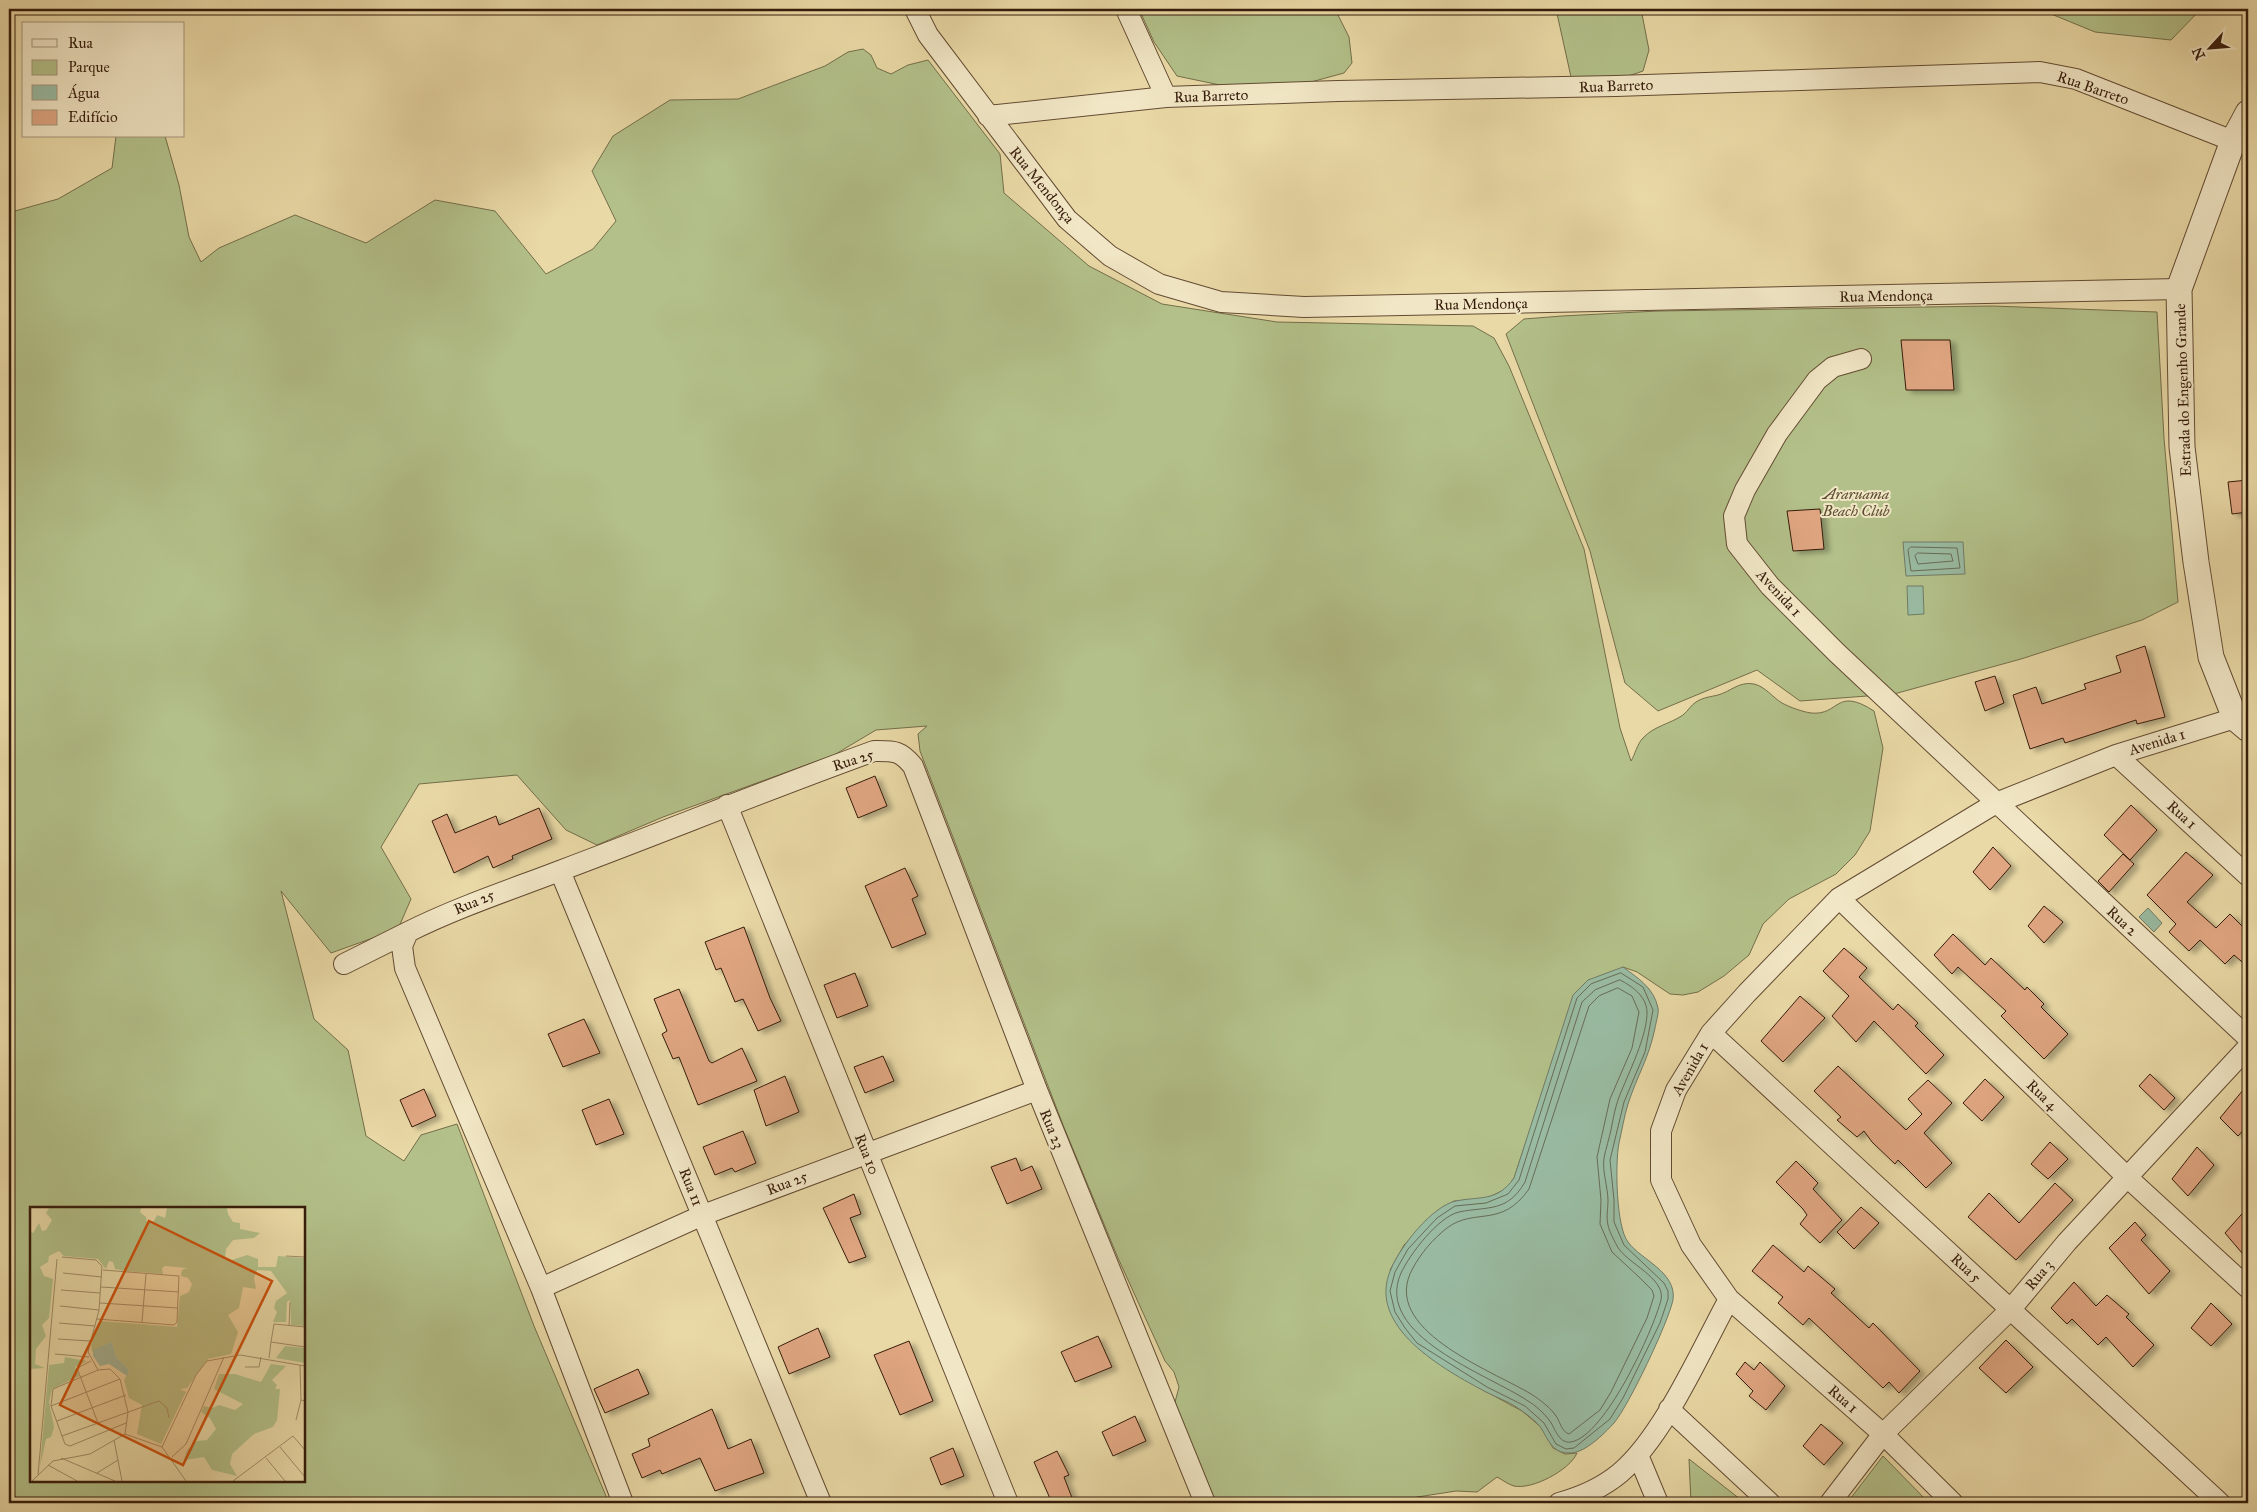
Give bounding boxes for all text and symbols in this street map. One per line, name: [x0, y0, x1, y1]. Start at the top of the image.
legend: [22, 22, 185, 138]
north arrow: [2184, 22, 2234, 72]
text: Rua: [68, 34, 93, 52]
text: N: [2188, 44, 2209, 63]
text: Parque: [68, 58, 110, 77]
street label: Rua Barreto: [2055, 67, 2132, 109]
street label: Rua Barreto: [1578, 76, 1654, 96]
text: Água: [67, 83, 100, 102]
street label: Rua Barreto: [1173, 86, 1249, 106]
text: Edifício: [68, 108, 118, 126]
street label: Rua Mendonça: [1006, 143, 1079, 228]
street label: Rua Mendonça: [1839, 286, 1934, 306]
street label: Rua Mendonça: [1434, 294, 1529, 314]
street label: Estrada do Engenho Grande: [2171, 303, 2195, 477]
park label: Araruama Beach Club: [1821, 485, 1890, 520]
street label: Avenida 1: [1752, 565, 1805, 620]
street label: Avenida 1: [2126, 725, 2187, 759]
street label: Rua 25: [830, 745, 876, 775]
street label: Rua 1: [2163, 797, 2201, 833]
street label: Rua 25: [451, 885, 497, 919]
street label: Rua 2: [2103, 902, 2142, 940]
street label: Avenida 1: [1667, 1039, 1712, 1099]
street label: Rua 4: [2023, 1076, 2062, 1115]
street label: Rua 23: [1036, 1106, 1068, 1152]
street label: Rua 10: [851, 1131, 883, 1177]
street label: Rua 11: [675, 1165, 707, 1209]
street label: Rua 25: [764, 1167, 810, 1199]
inset map: [30, 1207, 305, 1482]
street label: Rua 5: [1947, 1249, 1985, 1287]
street label: Rua 3: [2021, 1256, 2057, 1294]
street label: Rua 1: [1824, 1381, 1862, 1417]

